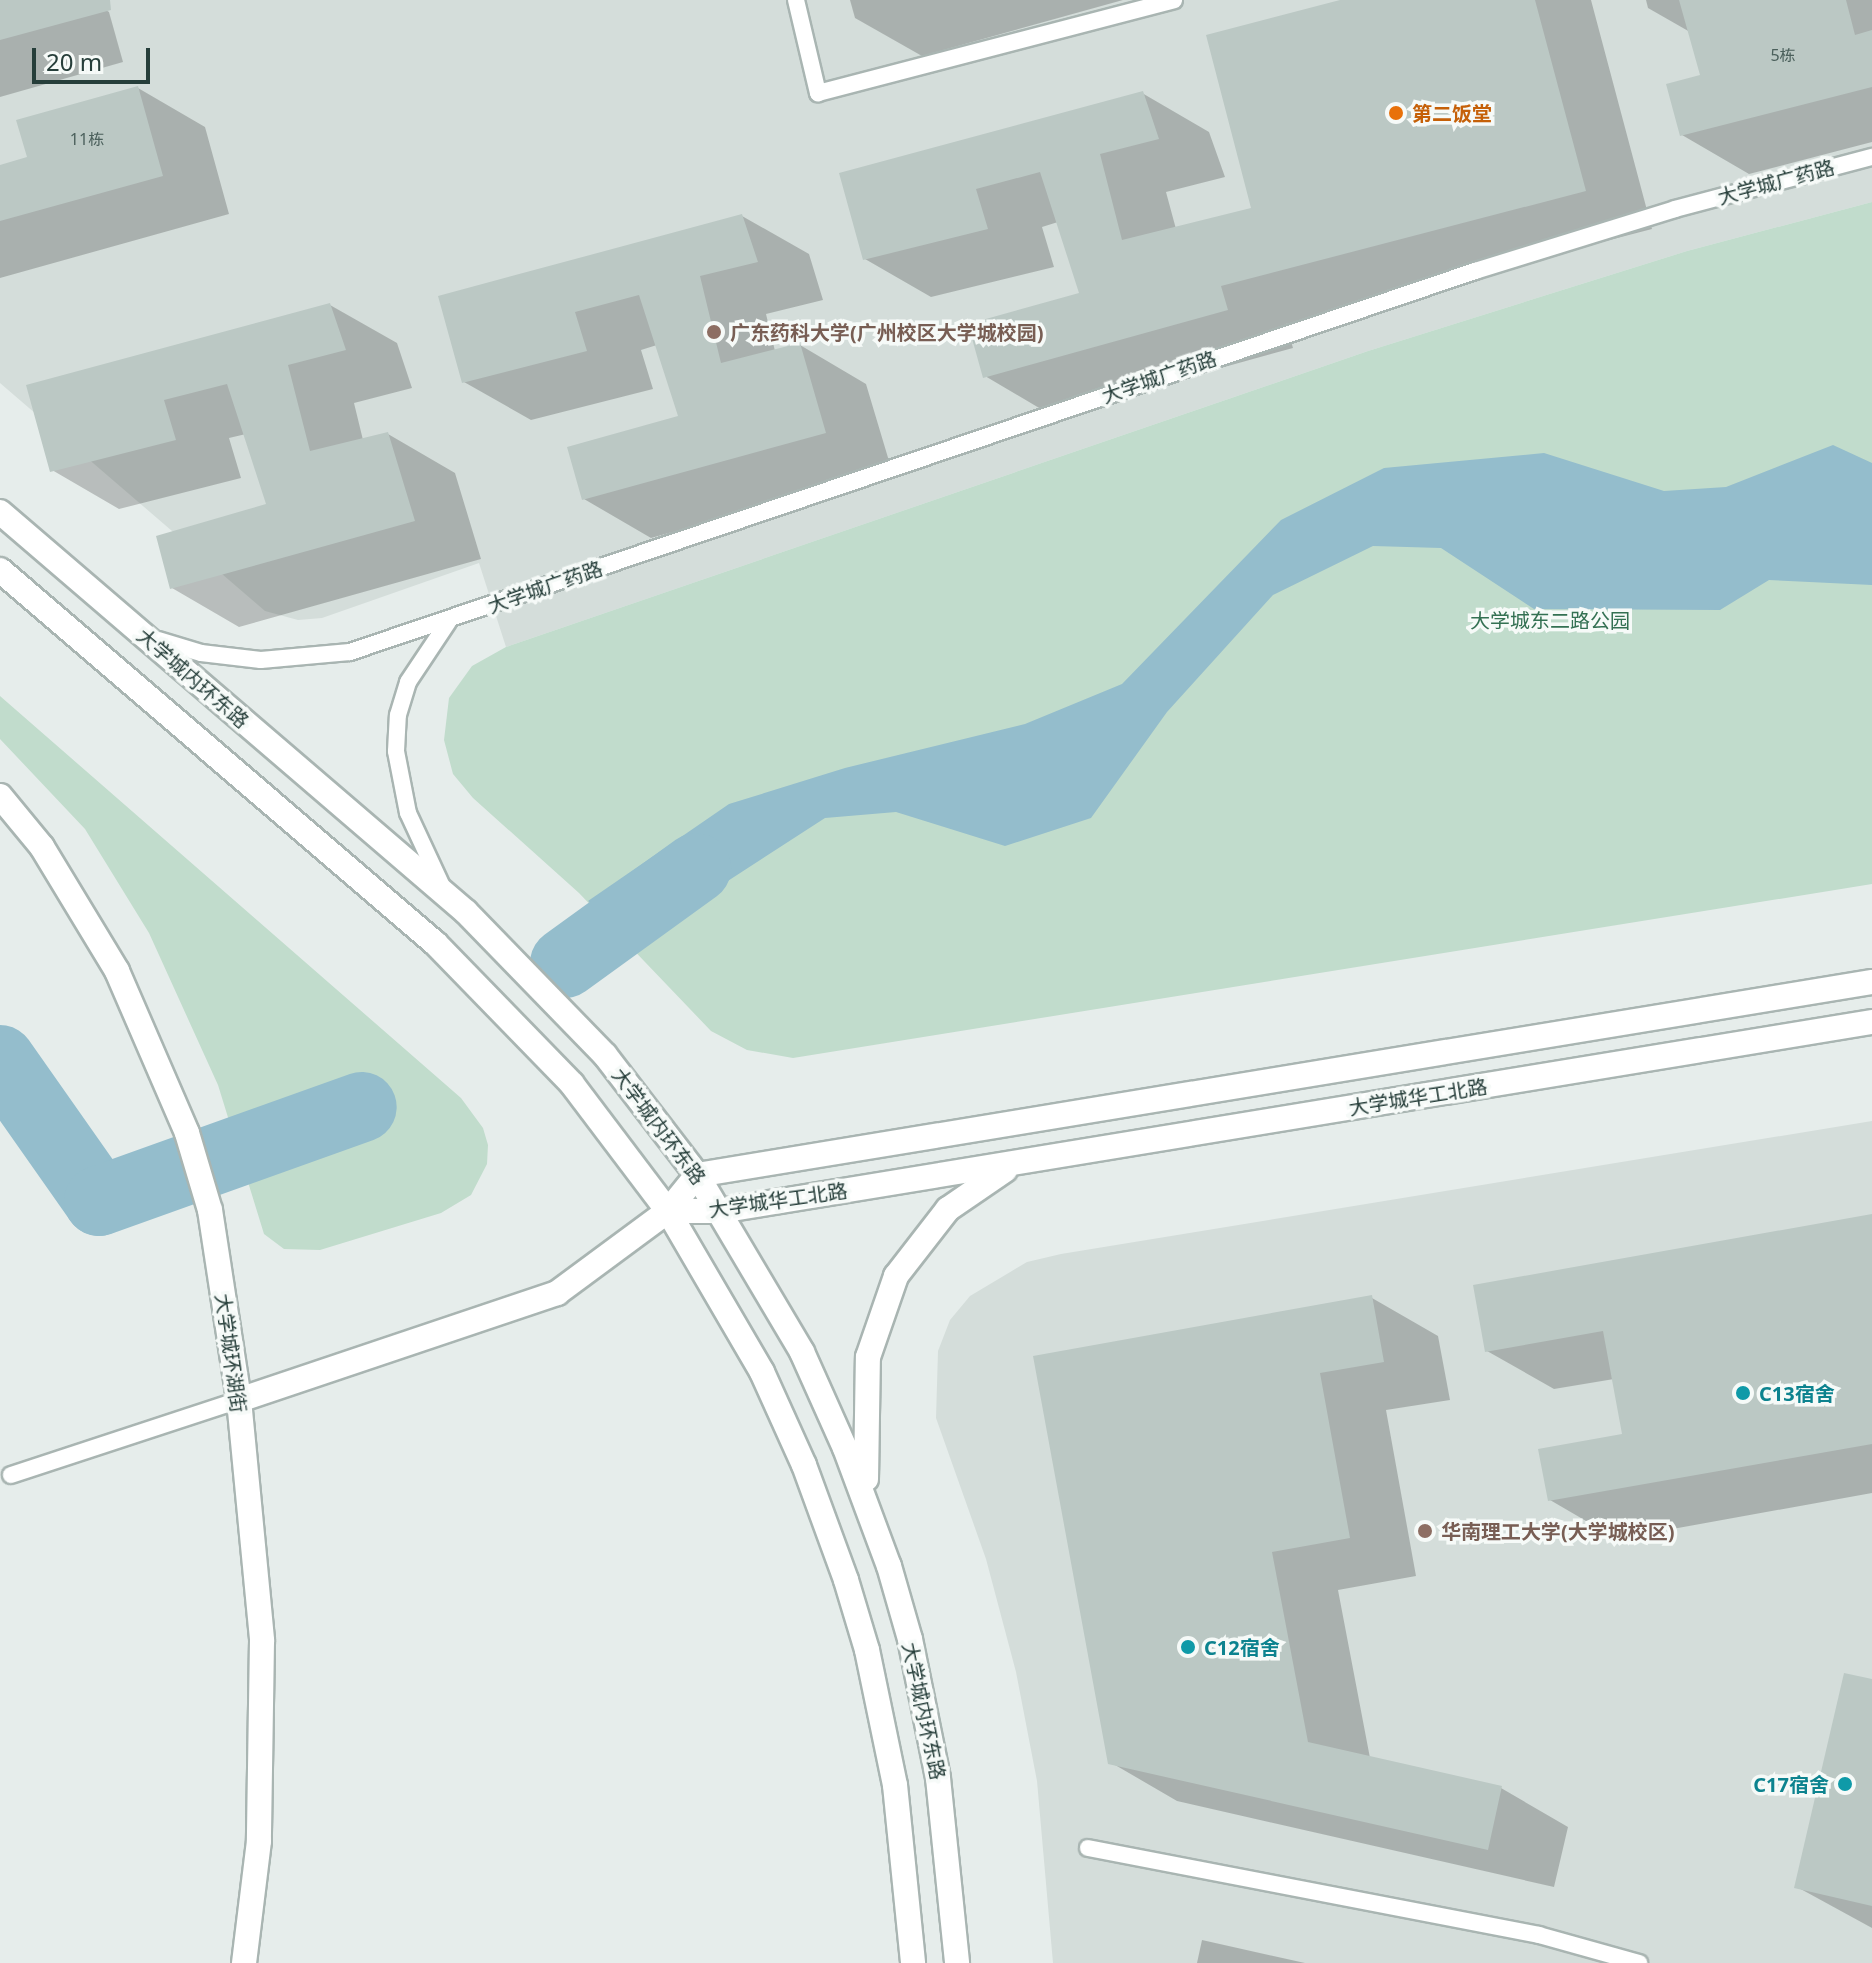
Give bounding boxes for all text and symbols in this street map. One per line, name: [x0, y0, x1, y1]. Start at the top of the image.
scale bar: [36, 32, 154, 82]
text: 20 m: [46, 45, 102, 78]
house number: 5栋: [1770, 45, 1796, 65]
place label: 第二饭堂: [1412, 101, 1492, 125]
marker: 第二饭堂: [1387, 104, 1405, 122]
house number: 11栋: [70, 129, 104, 149]
street label: 大学城广药路: [1715, 155, 1837, 209]
place label: 广东药科大学(广州校区大学城校园): [730, 320, 1044, 344]
marker: 广东药科大学(广州校区大学城校园): [705, 323, 723, 341]
street label: 大学城广药路: [1098, 346, 1220, 408]
street label: 大学城广药路: [484, 556, 606, 618]
park label: 大学城东二路公园: [1470, 608, 1630, 632]
street label: 大学城内环东路: [132, 623, 254, 733]
street label: 大学城内环东路: [607, 1063, 711, 1189]
street label: 大学城华工北路: [1347, 1074, 1489, 1120]
street label: 大学城华工北路: [707, 1178, 849, 1222]
street label: 大学城环湖街: [211, 1292, 251, 1414]
place label: C13宿舍: [1759, 1381, 1835, 1405]
marker: C13宿舍: [1734, 1384, 1752, 1402]
place label: 华南理工大学(大学城校区): [1441, 1519, 1675, 1543]
marker: 华南理工大学(大学城校区): [1416, 1522, 1434, 1540]
place label: C12宿舍: [1204, 1635, 1280, 1659]
marker: C12宿舍: [1179, 1638, 1197, 1656]
street label: 大学城内环东路: [898, 1640, 950, 1782]
place label: C17宿舍: [1753, 1772, 1829, 1796]
marker: C17宿舍: [1836, 1775, 1854, 1793]

